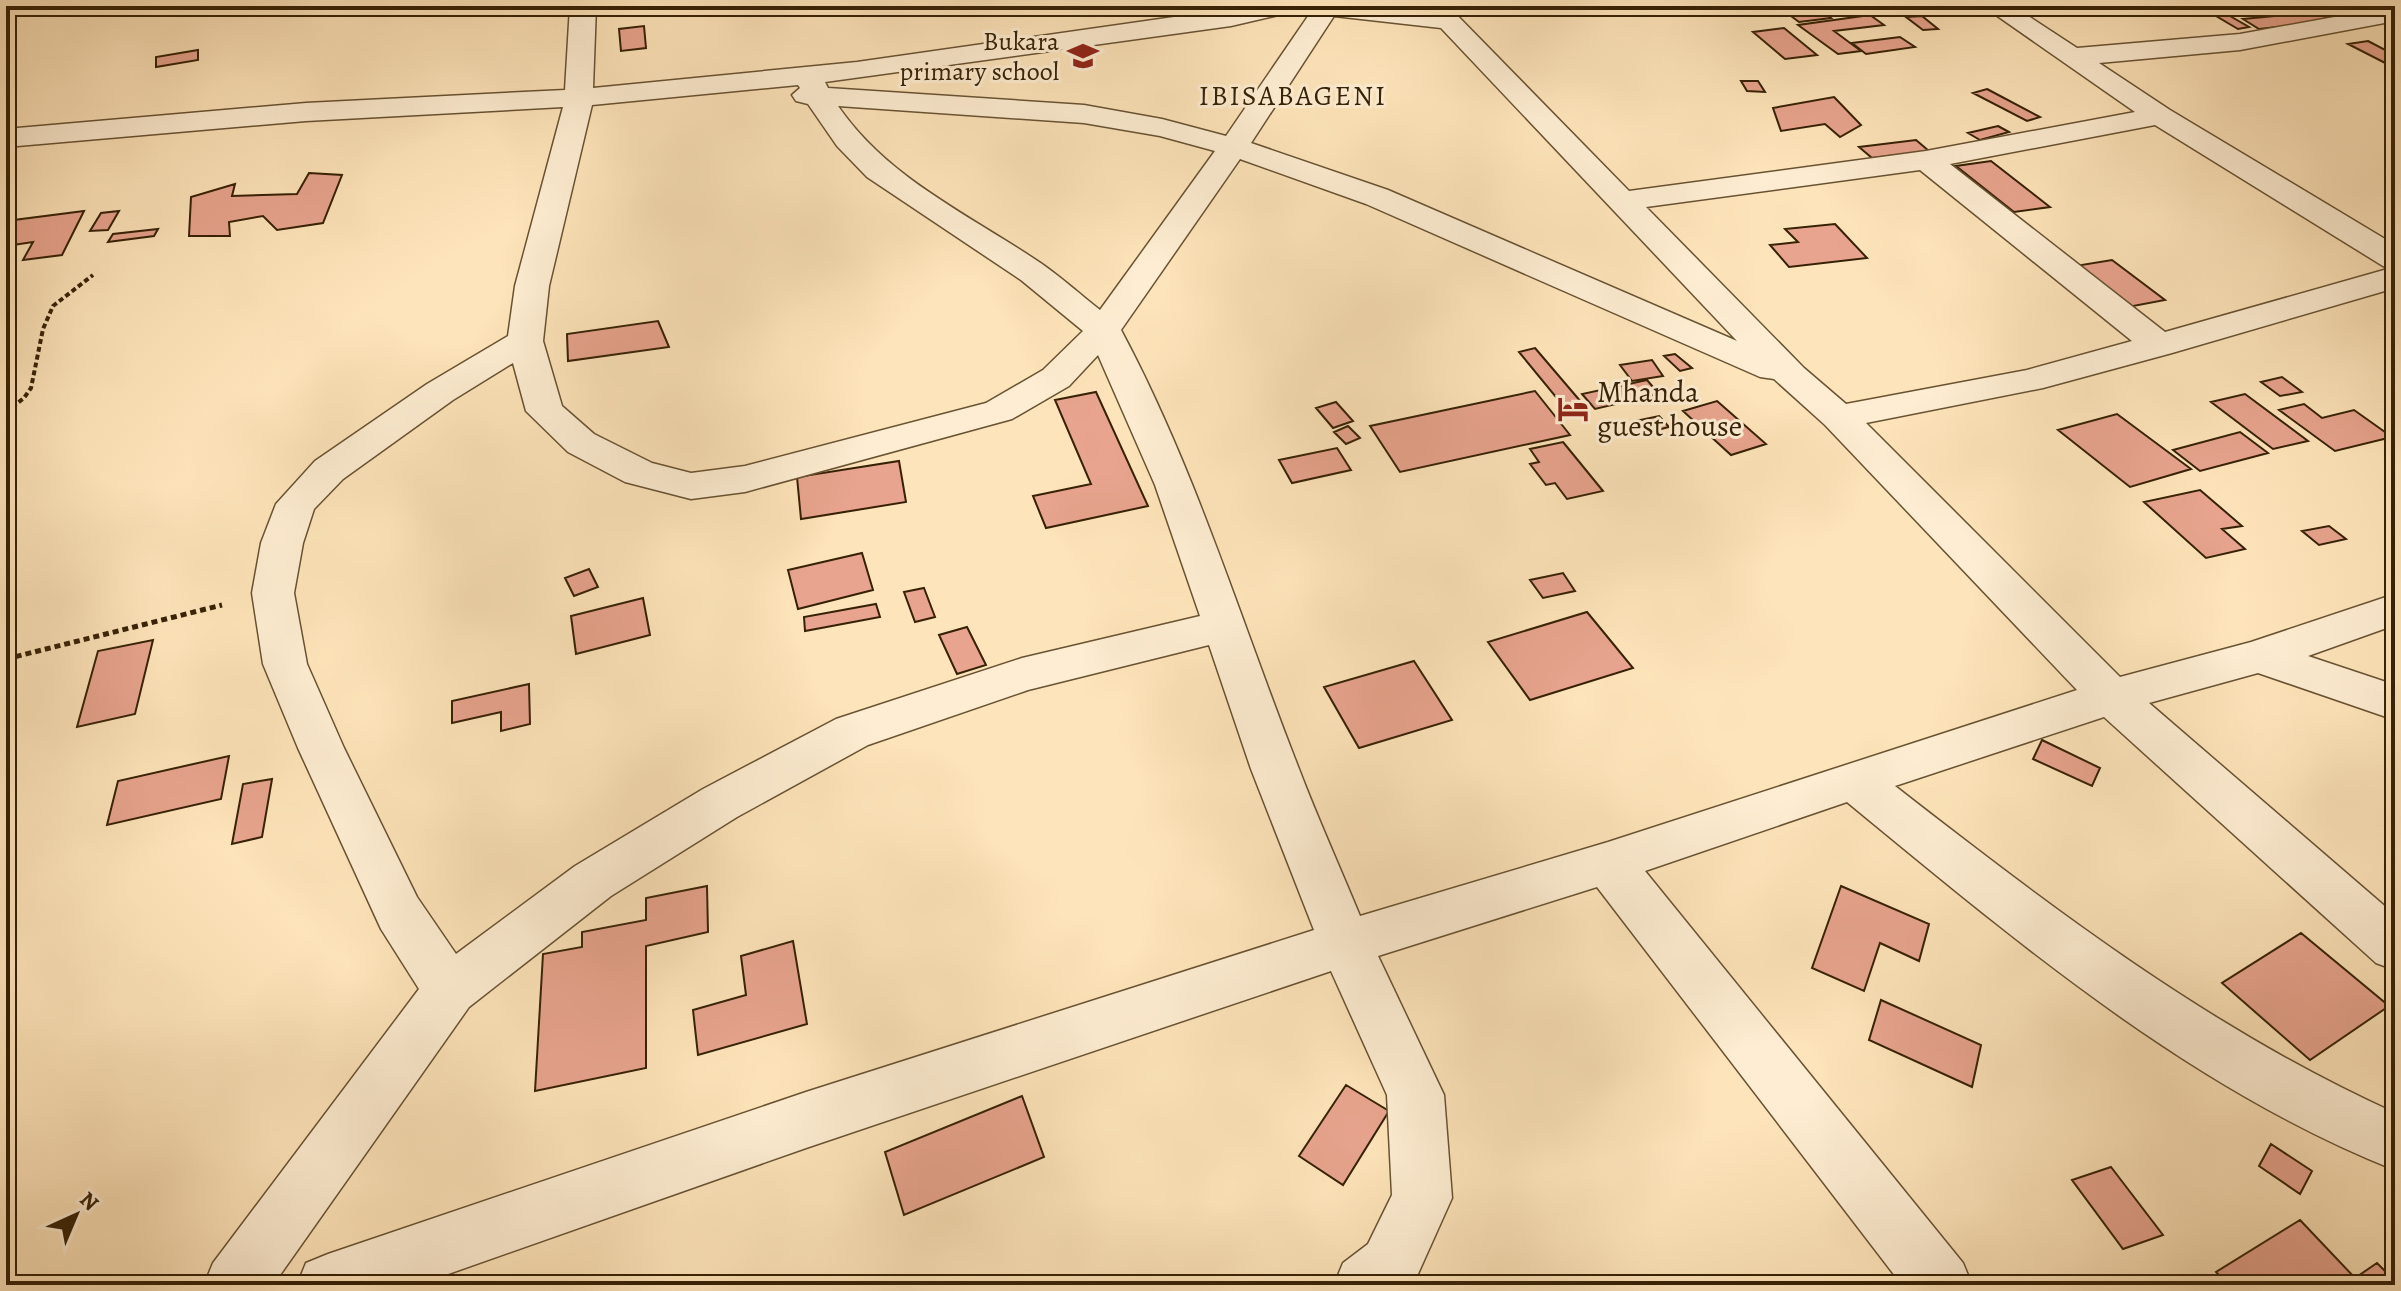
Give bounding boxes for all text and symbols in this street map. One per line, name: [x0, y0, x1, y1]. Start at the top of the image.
place label: Bukara primary school: [900, 24, 1059, 89]
school or university icon: Bukara primary school: [1066, 39, 1100, 73]
district label: IBISABAGENI: [1199, 77, 1387, 115]
place label: Mhanda guest house: [1597, 372, 1742, 446]
hotel icon: Mhanda guest house: [1556, 392, 1590, 426]
north arrow: [36, 1175, 116, 1255]
text: N: [73, 1185, 105, 1218]

